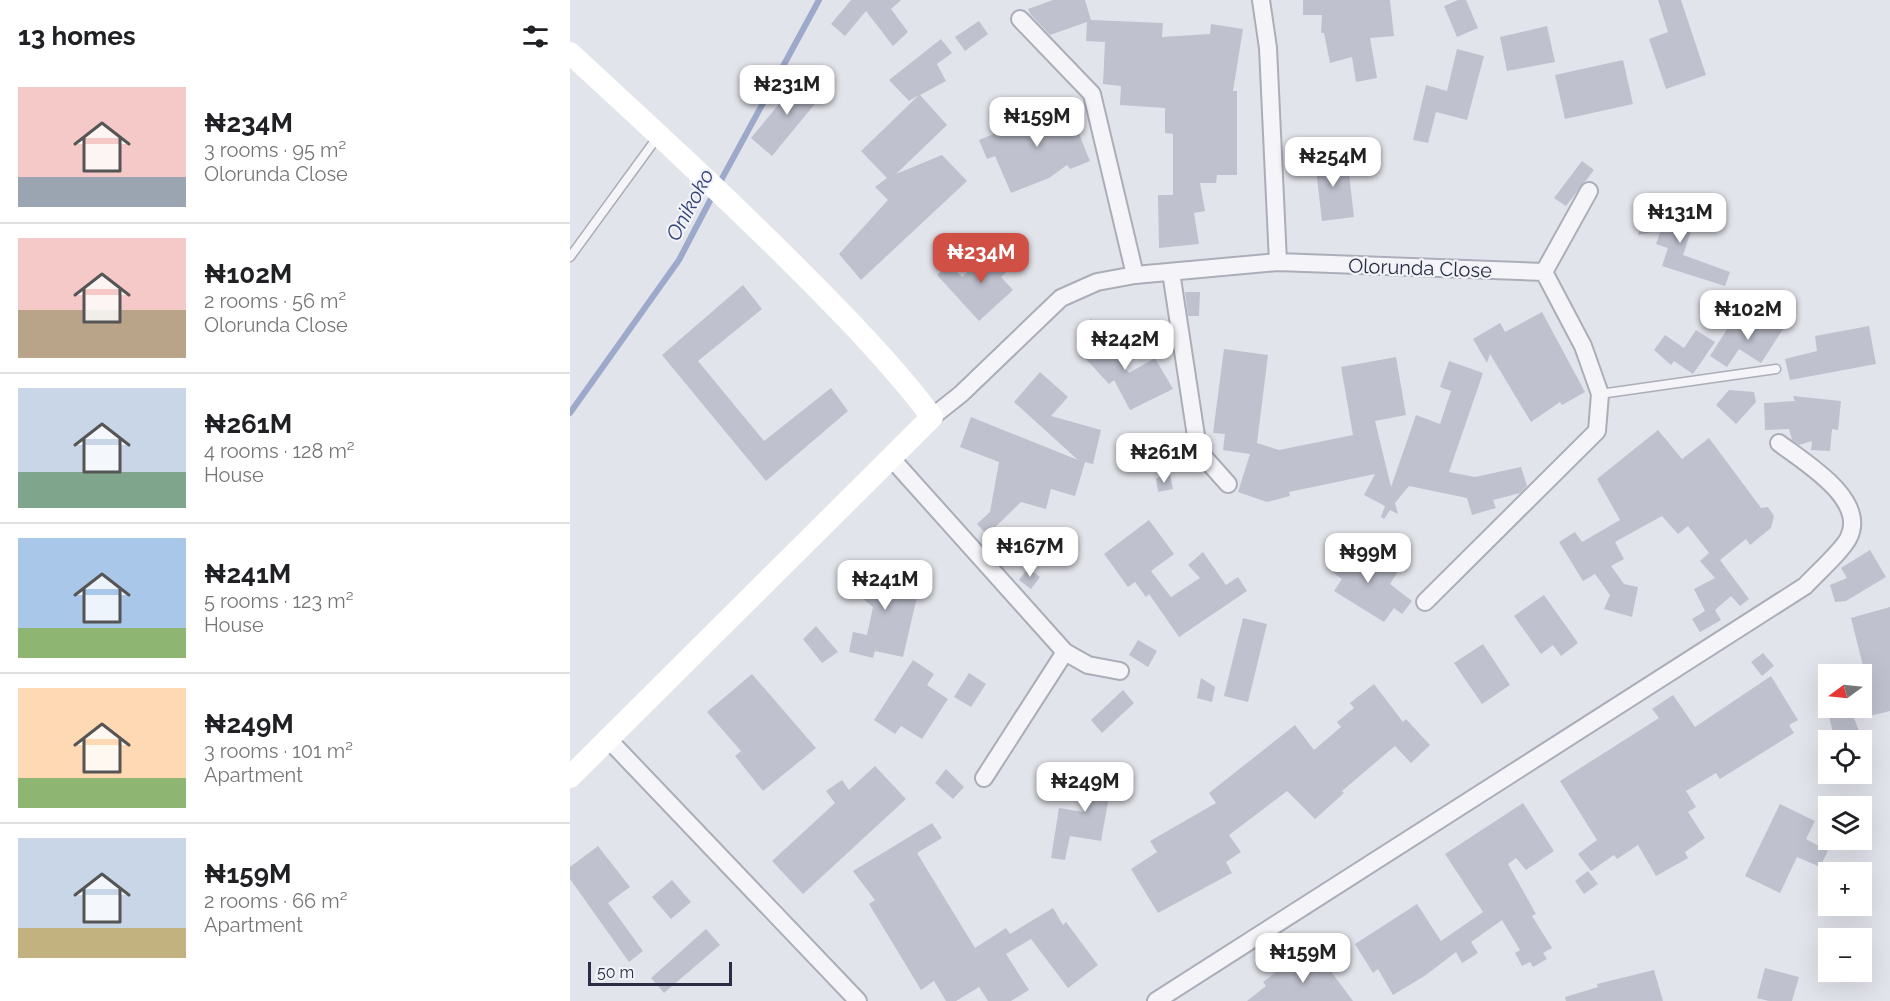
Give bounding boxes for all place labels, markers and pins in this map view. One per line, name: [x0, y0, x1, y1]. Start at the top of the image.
pin: ₦231M: [745, 65, 829, 116]
pin: ₦159M: [995, 97, 1079, 148]
pin: ₦254M: [1291, 137, 1375, 188]
pin: ₦131M: [1638, 193, 1722, 244]
pin: ₦234M: [939, 233, 1023, 284]
pin: ₦102M: [1706, 290, 1790, 341]
pin: ₦242M: [1083, 320, 1167, 371]
pin: ₦261M: [1122, 433, 1206, 484]
pin: ₦167M: [988, 527, 1072, 578]
pin: ₦99M: [1332, 533, 1404, 584]
pin: ₦241M: [843, 560, 927, 611]
pin: ₦249M: [1043, 762, 1127, 813]
pin: ₦159M: [1261, 933, 1345, 984]

